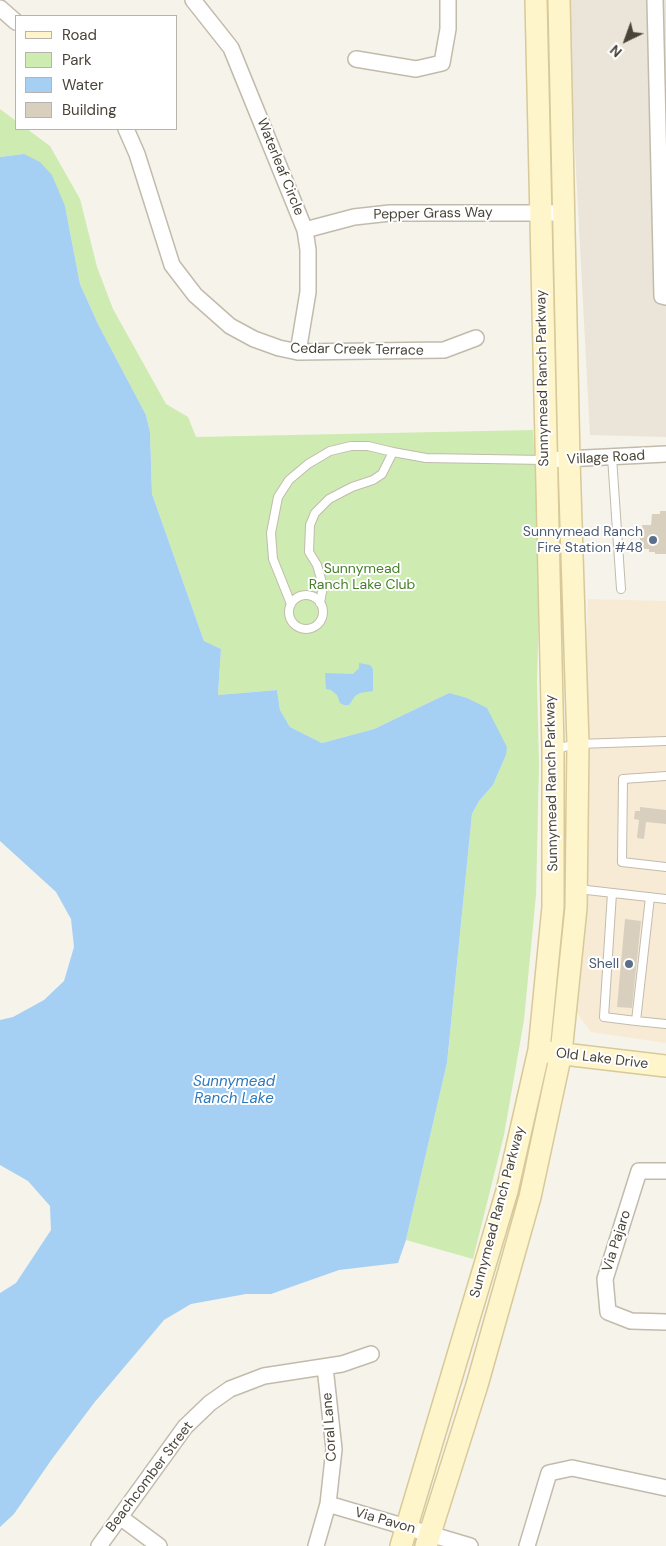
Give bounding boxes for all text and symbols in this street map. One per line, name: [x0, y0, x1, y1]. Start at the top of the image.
legend: [15, 15, 178, 130]
north arrow: [601, 15, 651, 65]
text: Road: [62, 25, 97, 45]
text: N: [606, 41, 626, 61]
text: Park: [62, 50, 92, 70]
text: Water: [62, 75, 103, 95]
text: Building: [62, 100, 117, 120]
street label: Waterleaf Circle: [253, 116, 307, 218]
street label: Pepper Grass Way: [373, 205, 493, 223]
street label: Sunnymead Ranch Parkway: [533, 289, 553, 467]
street label: Cedar Creek Terrace: [290, 340, 424, 360]
street label: Village Road: [566, 448, 646, 468]
place label: Sunnymead Ranch Fire Station #48: [523, 524, 643, 556]
marker: Sunnymead Ranch Fire Station #48: [647, 534, 659, 546]
park label: Sunnymead Ranch Lake Club: [309, 561, 415, 594]
street label: Sunnymead Ranch Parkway: [542, 694, 562, 872]
place label: Shell: [589, 956, 619, 972]
marker: Shell: [623, 958, 635, 970]
street label: Old Lake Drive: [555, 1045, 649, 1073]
water label: Sunnymead Ranch Lake: [193, 1073, 275, 1108]
street label: Sunnymead Ranch Parkway: [467, 1124, 529, 1300]
street label: Via Pajaro: [599, 1208, 635, 1274]
street label: Coral Lane: [319, 1392, 341, 1462]
street label: Beachcomber Street: [103, 1418, 197, 1536]
street label: Via Pavon: [353, 1504, 417, 1538]

